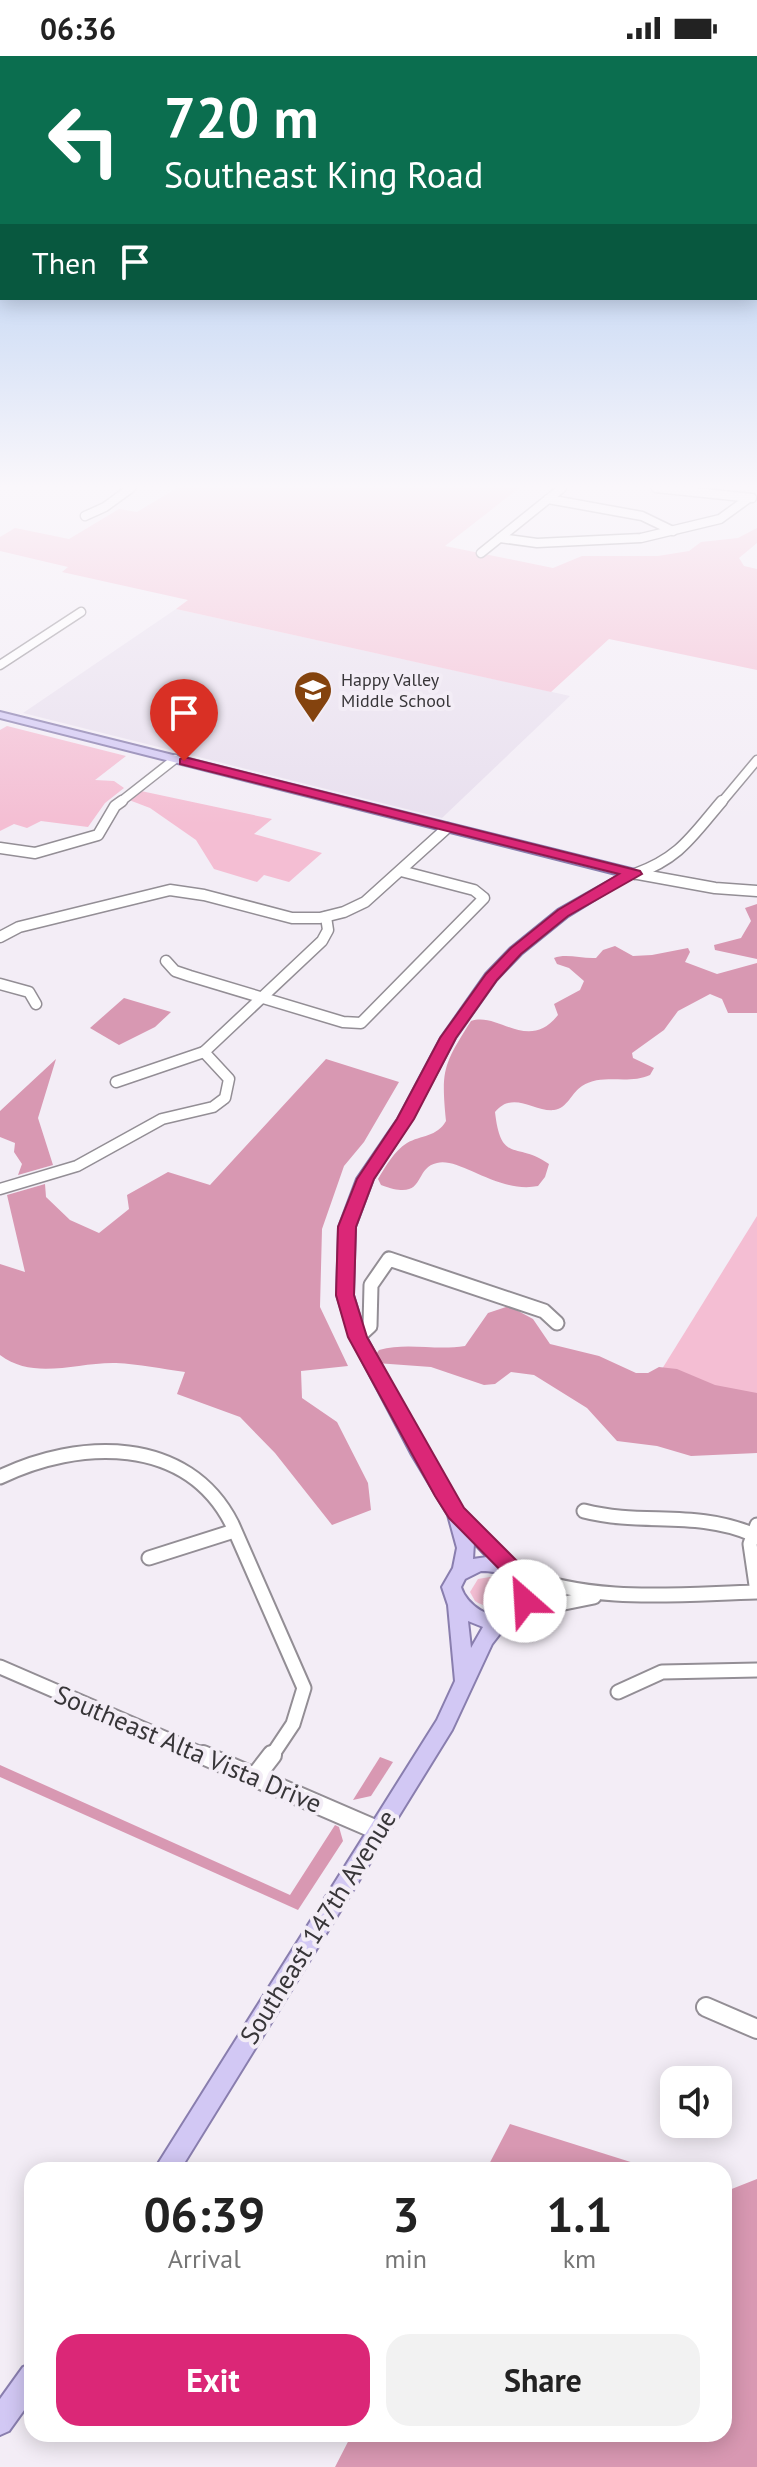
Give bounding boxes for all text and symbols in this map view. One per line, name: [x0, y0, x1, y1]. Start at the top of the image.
text: 06:36: [40, 9, 116, 48]
text: 720 m: [164, 81, 319, 153]
icon: left: [32, 88, 136, 192]
text: Southeast King Road: [164, 151, 483, 198]
icon: arrive: [113, 240, 157, 284]
text: Then: [32, 243, 97, 282]
place label: Happy Valley Middle School: [341, 668, 451, 712]
school or university icon: Happy Valley Middle School: [292, 669, 334, 724]
pin: [150, 679, 218, 761]
icon: arrive: [162, 691, 206, 735]
position arrow: [483, 1559, 567, 1643]
street label: Southeast Alta Vista Drive: [50, 1677, 327, 1820]
street label: Southeast 147th Avenue: [232, 1804, 403, 2050]
map controls: [660, 2066, 732, 2138]
button: sound: [660, 2066, 732, 2138]
text: 06:39: [143, 2183, 265, 2245]
text: 3: [392, 2183, 419, 2245]
text: 1.1: [546, 2183, 613, 2245]
text: Arrival: [168, 2242, 241, 2275]
text: min: [385, 2242, 427, 2275]
text: km: [563, 2242, 596, 2275]
button: Exit: [56, 2334, 370, 2426]
button: Share: [386, 2334, 700, 2426]

